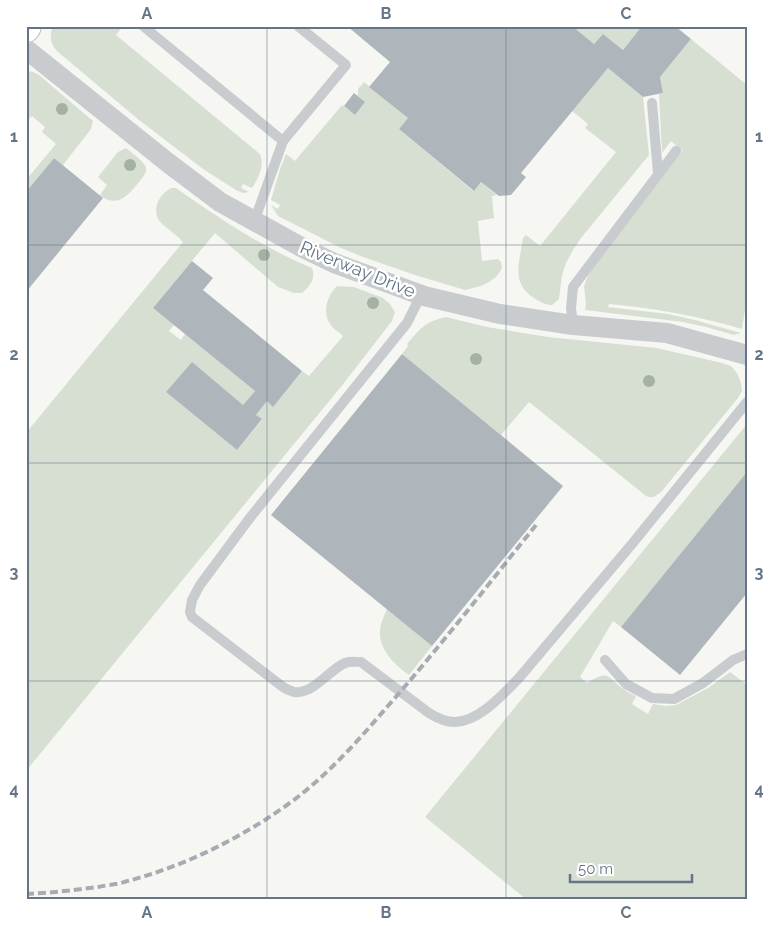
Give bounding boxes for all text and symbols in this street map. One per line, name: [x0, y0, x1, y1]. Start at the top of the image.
text: A: [142, 4, 153, 23]
text: B: [381, 4, 392, 23]
text: C: [621, 4, 632, 23]
text: 1: [10, 127, 18, 146]
text: 1: [755, 127, 763, 146]
street label: Riverway Drive: [297, 236, 419, 302]
text: 2: [9, 345, 19, 364]
text: 2: [754, 345, 764, 364]
text: 3: [10, 563, 19, 582]
text: 3: [755, 563, 764, 582]
text: 4: [9, 780, 19, 799]
text: 4: [754, 780, 764, 799]
scale bar: [570, 851, 693, 883]
text: 50 m: [578, 860, 613, 878]
text: A: [142, 903, 153, 922]
text: B: [381, 903, 392, 922]
text: C: [621, 903, 632, 922]

